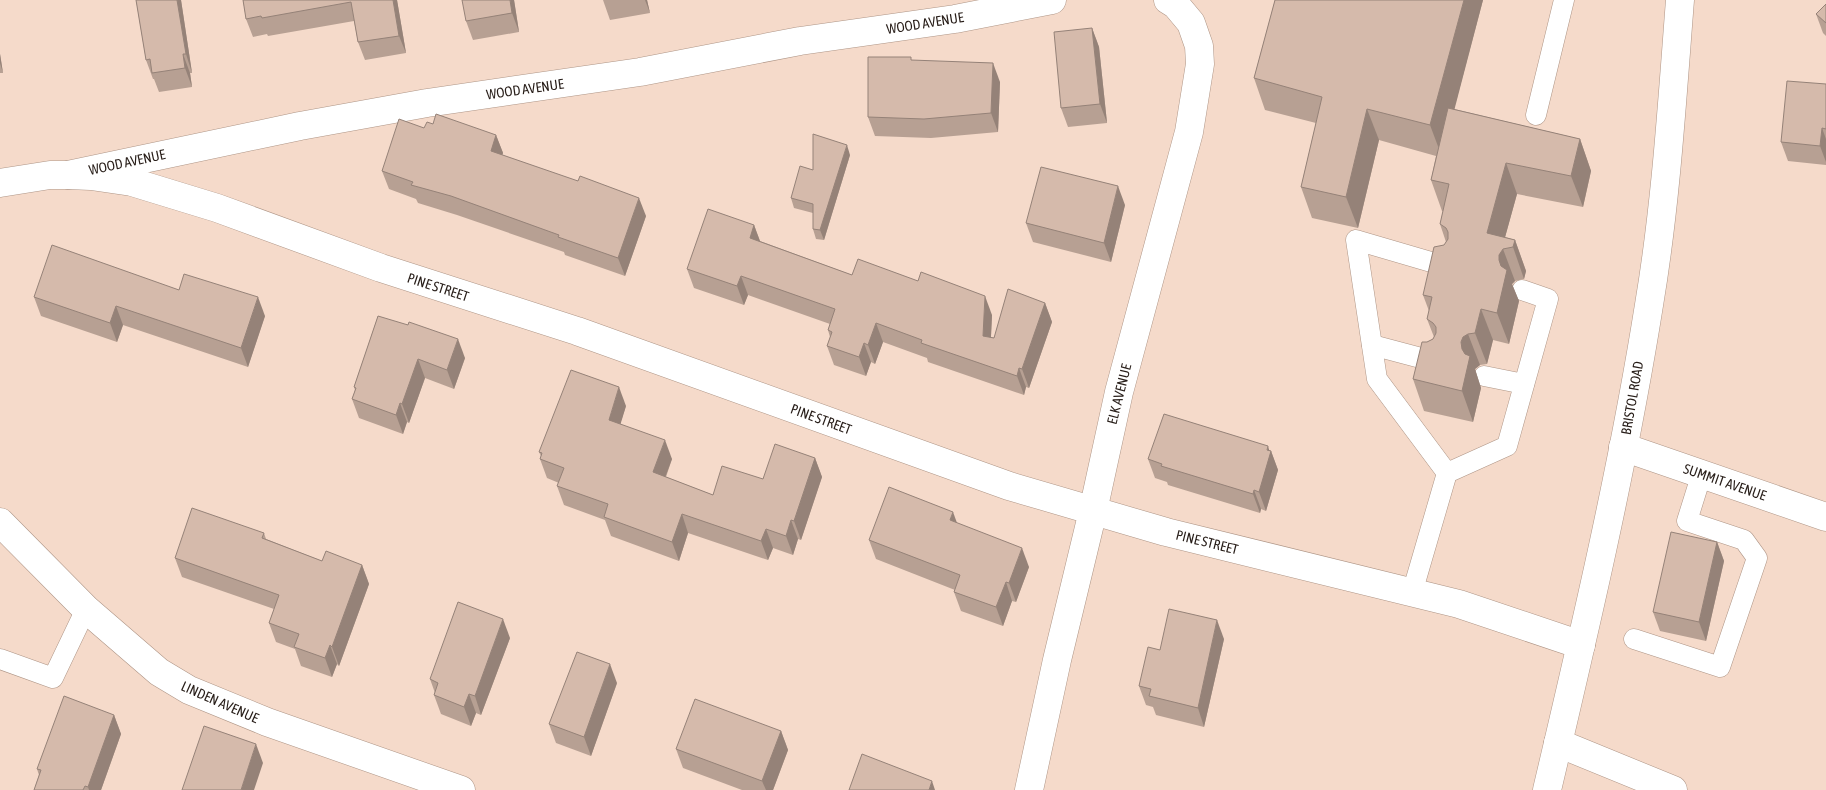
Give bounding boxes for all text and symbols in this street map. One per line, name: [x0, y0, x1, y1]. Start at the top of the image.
street label: WOOD AVENUE: [885, 9, 965, 37]
street label: WOOD AVENUE: [485, 76, 565, 102]
street label: WOOD AVENUE: [87, 146, 167, 178]
street label: PINE STREET: [405, 270, 471, 304]
street label: BRISTOL ROAD: [1618, 360, 1646, 436]
street label: ELK AVENUE: [1104, 362, 1134, 426]
street label: PINE STREET: [788, 401, 854, 437]
street label: SUMMIT AVENUE: [1682, 460, 1768, 504]
street label: PINE STREET: [1174, 527, 1240, 557]
street label: LINDEN AVENUE: [179, 678, 261, 726]

